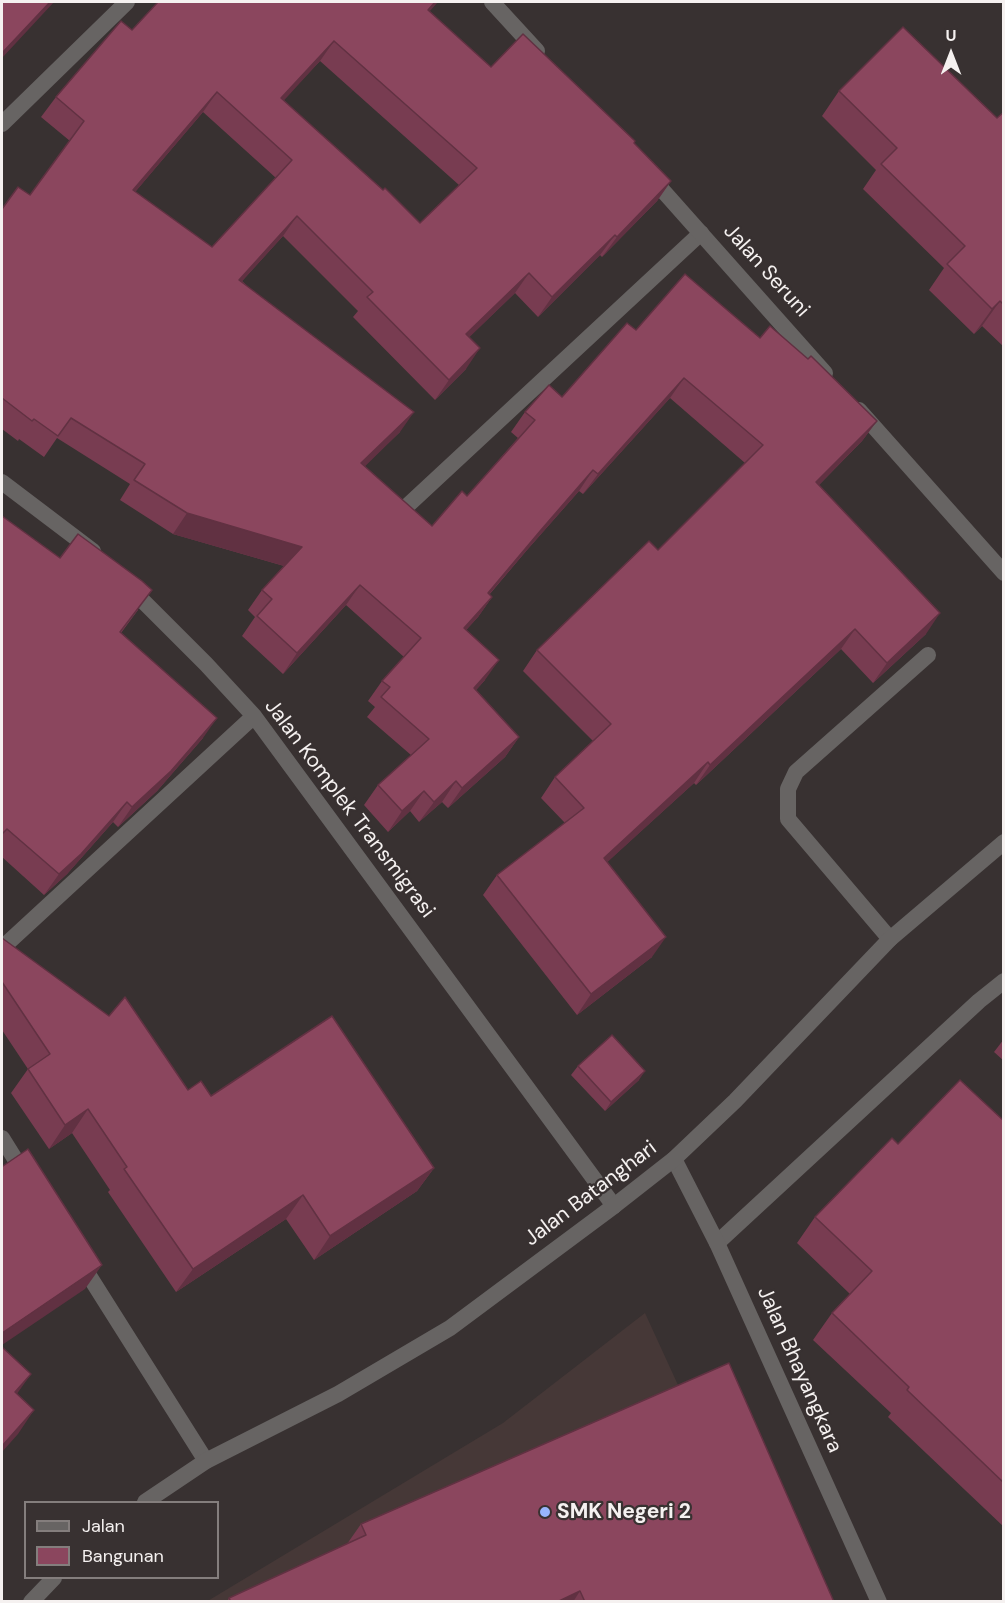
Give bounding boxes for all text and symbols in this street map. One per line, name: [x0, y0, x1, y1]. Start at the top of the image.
north arrow: [921, 24, 981, 84]
text: U: [946, 25, 956, 46]
street label: Jalan Seruni: [718, 219, 814, 323]
street label: Jalan Komplek Transmigrasi: [259, 695, 439, 923]
street label: Jalan Batanghari: [520, 1136, 662, 1252]
street label: Jalan Bhayangkara: [751, 1283, 847, 1457]
place label: SMK Negeri 2: [557, 1499, 691, 1525]
legend: [24, 1501, 219, 1579]
marker: SMK Negeri 2: [538, 1505, 552, 1519]
text: Jalan: [82, 1514, 125, 1538]
text: Bangunan: [82, 1544, 164, 1568]

